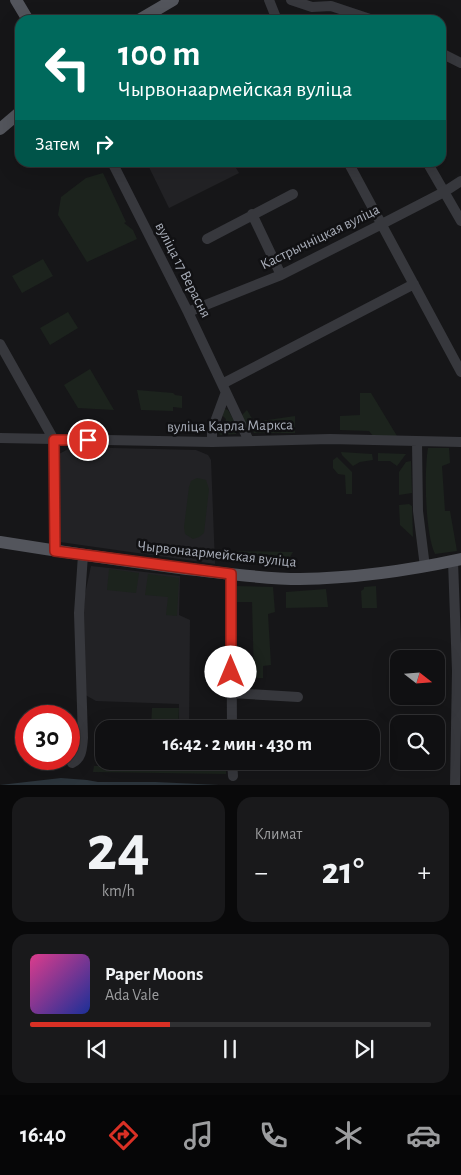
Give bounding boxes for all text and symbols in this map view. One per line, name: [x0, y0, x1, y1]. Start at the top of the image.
icon: left: [35, 35, 100, 100]
text: 100 m: [118, 37, 201, 72]
text: Чырвонаармейская вуліца: [118, 78, 352, 100]
icon: right: [90, 130, 118, 158]
text: Затем: [35, 135, 80, 154]
street label: Кастрычніцкая вуліца: [258, 202, 382, 272]
street label: вуліца 17 Верасня: [152, 220, 214, 320]
street label: вуліца Карла Маркса: [167, 417, 293, 435]
pin: [67, 419, 109, 461]
icon: arrive: [74, 426, 102, 454]
street label: Чырвонаармейская вуліца: [137, 538, 297, 570]
position arrow: [204, 645, 256, 697]
north arrow: [390, 650, 445, 705]
map controls: [390, 650, 445, 770]
speed limit sign: 30: [15, 705, 80, 770]
button: search: [390, 715, 445, 770]
text: 16:42 · 2 мин · 430 m: [163, 735, 312, 754]
text: 24: [87, 817, 150, 882]
text: Климат: [255, 826, 302, 842]
text: 21°: [321, 853, 364, 891]
text: −: [255, 859, 268, 887]
text: +: [418, 859, 431, 887]
text: km/h: [102, 883, 135, 899]
text: Paper Moons: [105, 965, 203, 984]
text: Ada Vale: [105, 987, 159, 1003]
icon: previous: [83, 1035, 111, 1063]
icon: pause: [216, 1035, 244, 1063]
icon: next: [350, 1035, 378, 1063]
icon: directions: [106, 1118, 141, 1153]
icon: music: [181, 1118, 216, 1153]
icon: phone: [256, 1118, 291, 1153]
icon: climate: [331, 1118, 366, 1153]
icon: car: [406, 1118, 441, 1153]
text: 16:40: [20, 1124, 66, 1146]

